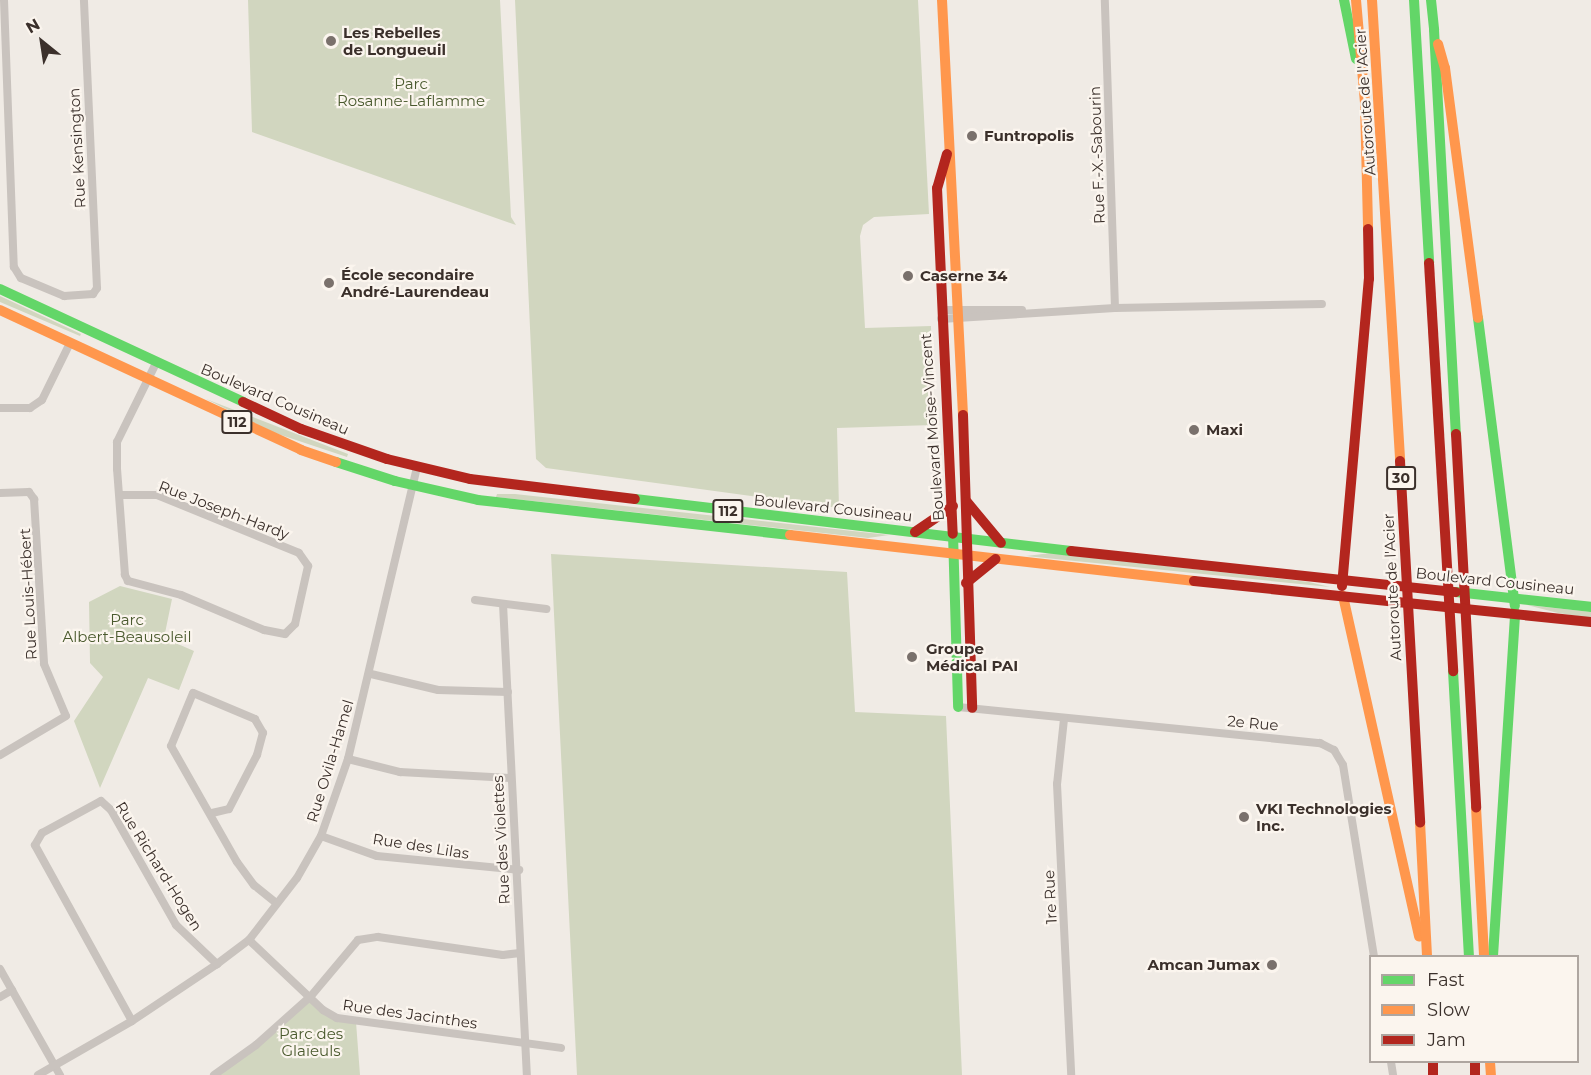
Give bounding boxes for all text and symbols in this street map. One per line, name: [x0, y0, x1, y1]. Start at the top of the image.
north arrow: [12, 12, 72, 72]
text: N: [22, 15, 43, 37]
place label: Les Rebelles de Longueuil: [343, 23, 446, 58]
street label: Autoroute de l'Acier: [1351, 28, 1379, 176]
marker: Les Rebelles de Longueuil: [324, 34, 338, 48]
park label: Parc Rosanne-Laflamme: [337, 74, 485, 109]
street label: Rue F.-X.-Sabourin: [1086, 86, 1108, 224]
street label: Rue Kensington: [65, 87, 89, 209]
place label: Funtropolis: [984, 127, 1074, 145]
marker: Funtropolis: [965, 129, 979, 143]
place label: École secondaire André-Laurendeau: [341, 265, 489, 300]
place label: Caserne 34: [920, 267, 1007, 285]
marker: Caserne 34: [901, 269, 915, 283]
marker: École secondaire André-Laurendeau: [322, 276, 336, 290]
street label: Boulevard Moïse-Vincent: [916, 333, 948, 521]
street label: Boulevard Cousineau: [198, 360, 352, 438]
road number: 112: [220, 411, 254, 433]
place label: Maxi: [1206, 421, 1243, 439]
marker: Maxi: [1187, 423, 1201, 437]
road number: 30: [1386, 467, 1416, 489]
street label: Rue Joseph-Hardy: [156, 477, 292, 543]
street label: Boulevard Cousineau: [753, 491, 913, 525]
road number: 112: [712, 500, 744, 522]
street label: Autoroute de l'Acier: [1379, 513, 1405, 661]
street label: Rue Louis-Hébert: [16, 528, 40, 660]
street label: Boulevard Cousineau: [1415, 564, 1575, 598]
park label: Parc Albert-Beausoleil: [63, 610, 191, 645]
place label: Groupe Médical PAI: [926, 639, 1018, 674]
marker: Groupe Médical PAI: [903, 648, 921, 666]
street label: Rue Ovila-Hamel: [303, 697, 357, 825]
street label: 2e Rue: [1227, 712, 1279, 734]
street label: Rue des Violettes: [489, 775, 513, 905]
street label: Rue Richard-Hogen: [112, 798, 206, 934]
place label: VKI Technologies Inc.: [1256, 799, 1391, 834]
marker: VKI Technologies Inc.: [1237, 810, 1251, 824]
street label: Rue des Lilas: [371, 829, 471, 863]
street label: 1re Rue: [1040, 869, 1060, 925]
legend: [1369, 955, 1579, 1063]
place label: Amcan Jumax: [1148, 956, 1260, 974]
marker: Amcan Jumax: [1265, 958, 1279, 972]
text: Fast: [1427, 969, 1465, 991]
street label: Rue des Jacinthes: [341, 996, 479, 1032]
text: Slow: [1427, 999, 1470, 1021]
park label: Parc des Glaïeuls: [279, 1024, 343, 1059]
text: Jam: [1427, 1029, 1466, 1051]

